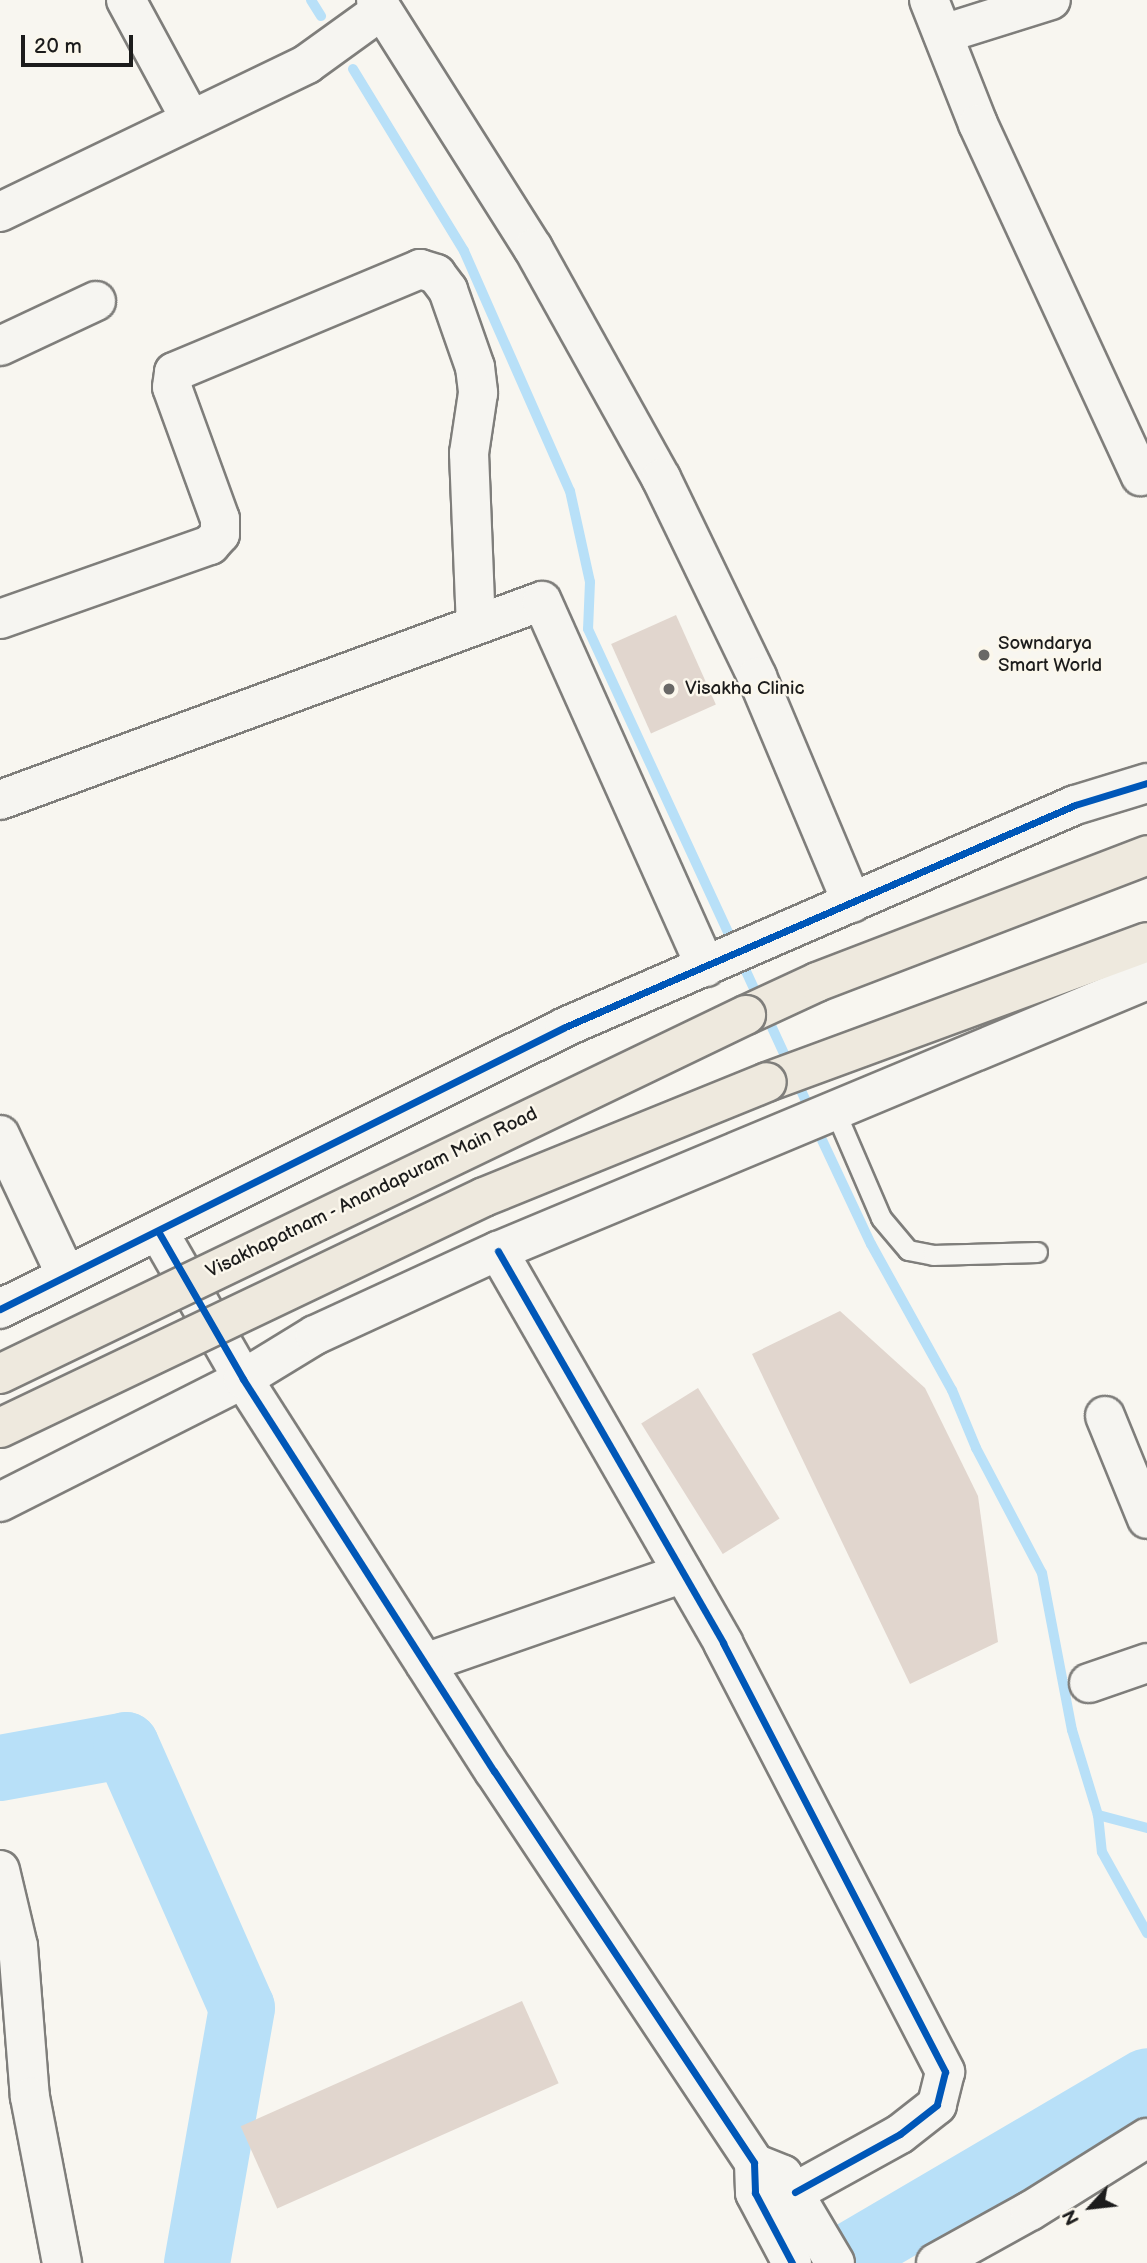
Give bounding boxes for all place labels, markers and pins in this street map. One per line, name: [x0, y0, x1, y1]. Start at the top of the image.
place label: Sowndarya Smart World: [998, 633, 1103, 677]
marker: Sowndarya Smart World: [976, 647, 992, 663]
place label: Visakha Clinic: [685, 678, 805, 700]
marker: Visakha Clinic: [659, 679, 679, 699]

